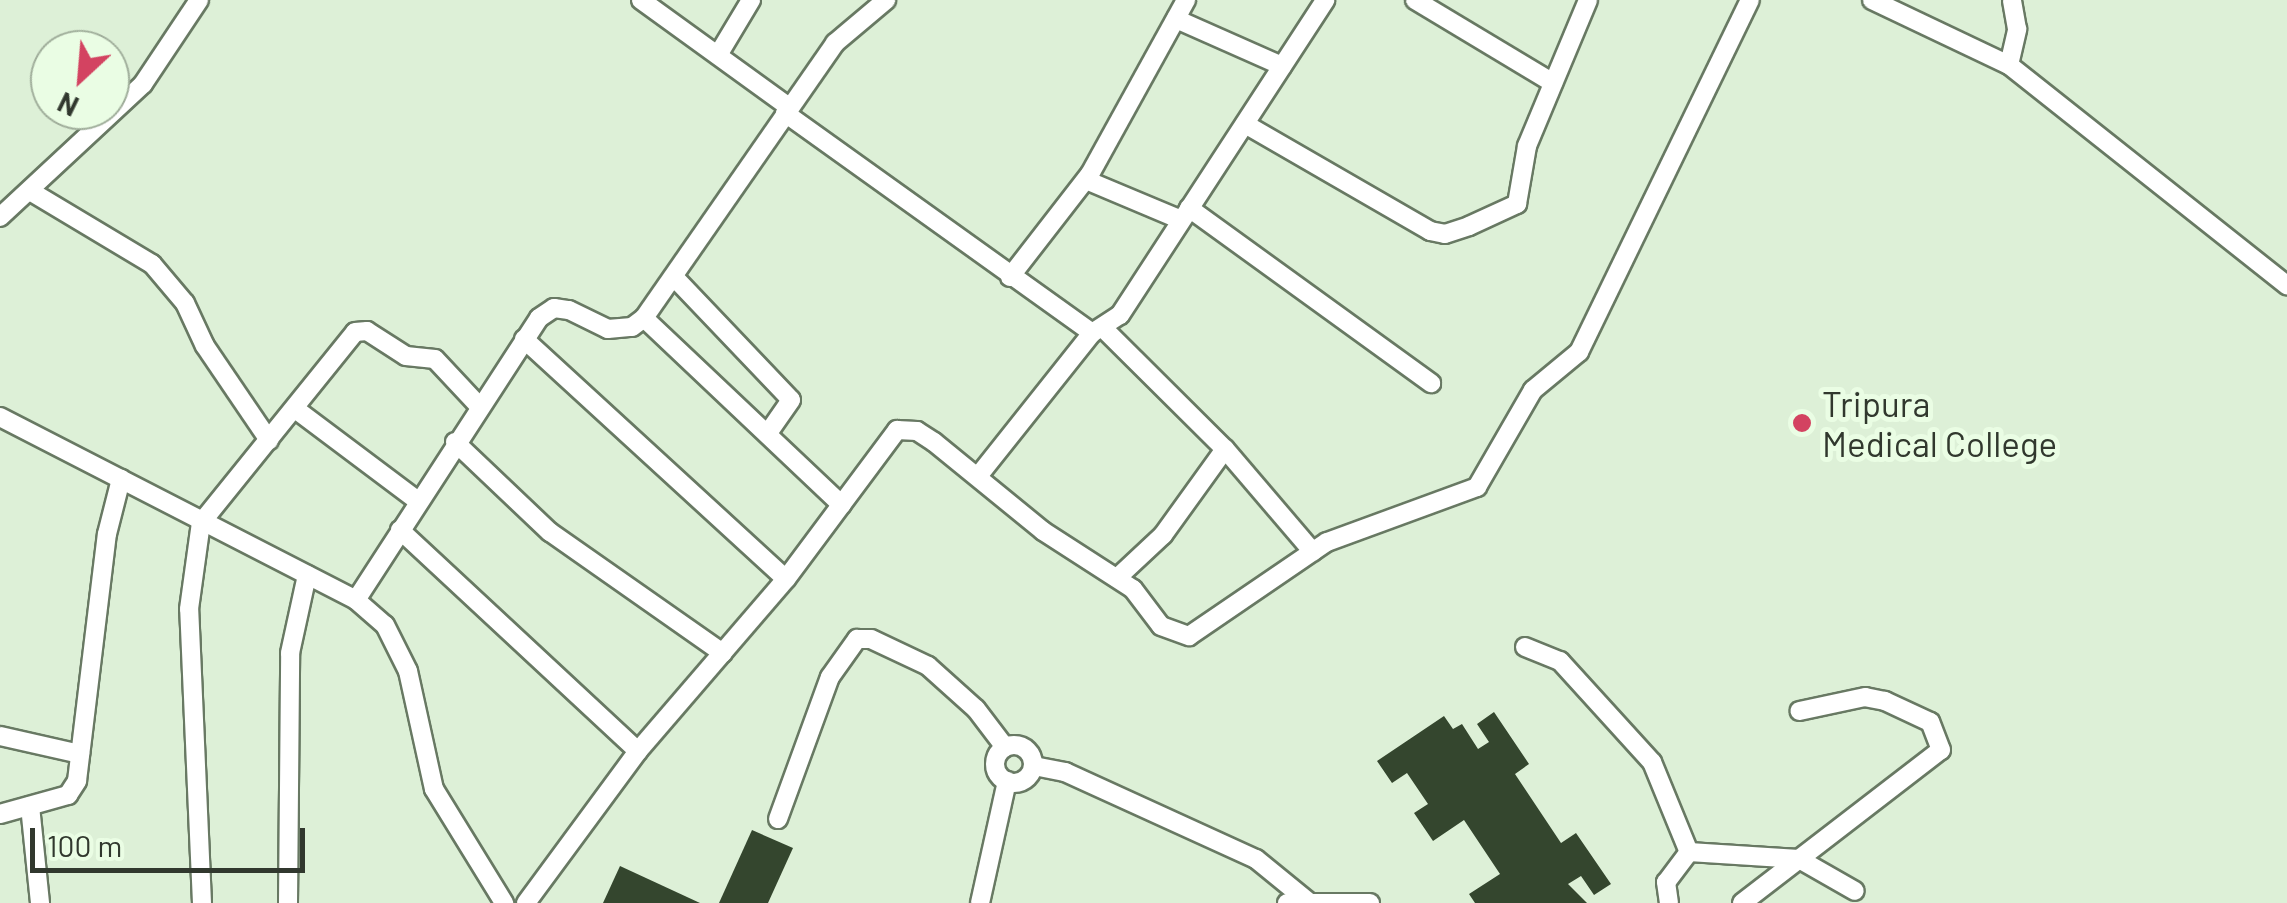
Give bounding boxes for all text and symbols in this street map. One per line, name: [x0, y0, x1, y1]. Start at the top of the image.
north arrow: [30, 30, 130, 130]
text: N: [52, 86, 84, 125]
place label: Tripura Medical College: [1822, 382, 2057, 464]
marker: Tripura Medical College: [1791, 412, 1813, 434]
scale bar: [35, 808, 310, 870]
text: 100 m: [47, 827, 122, 863]

